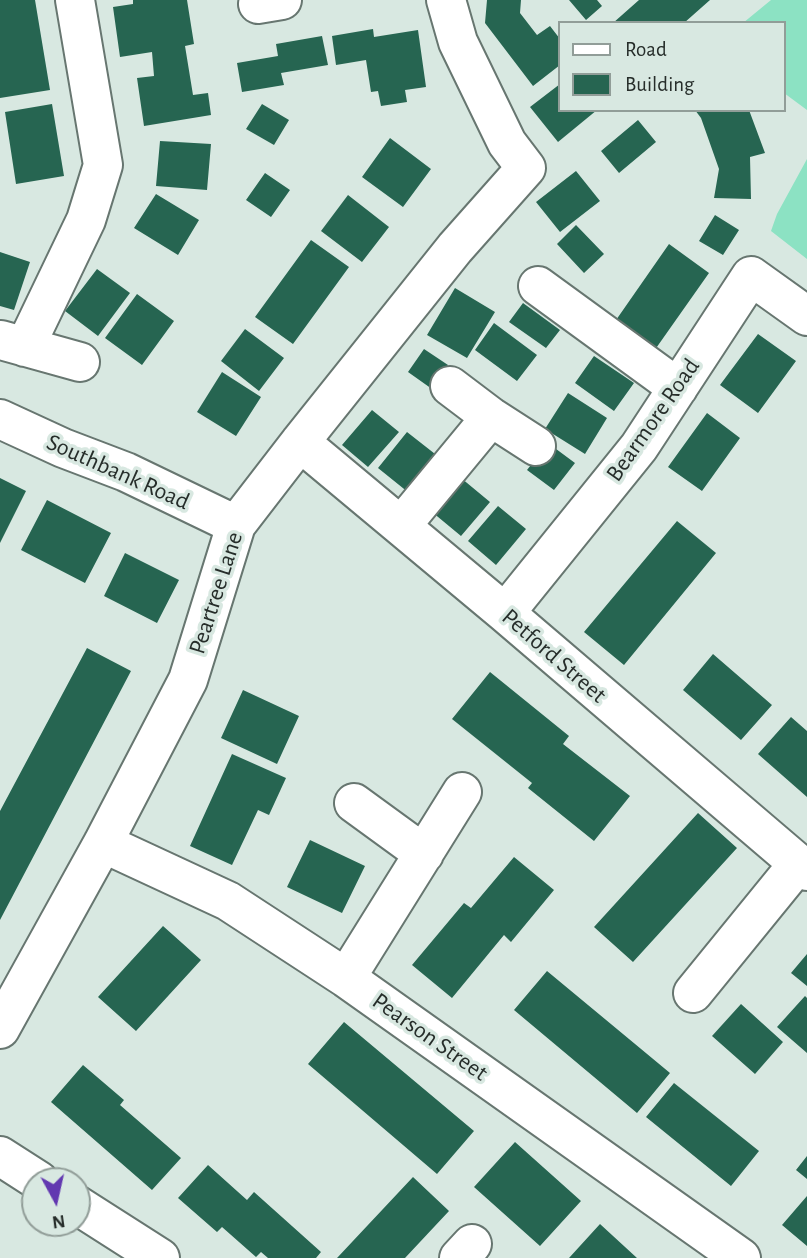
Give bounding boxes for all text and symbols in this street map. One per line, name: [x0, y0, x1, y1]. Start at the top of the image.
legend: [558, 21, 786, 112]
text: Road: [625, 39, 667, 60]
text: Building: [625, 74, 694, 95]
street label: Bearmore Road: [600, 353, 706, 487]
street label: Southbank Road: [42, 428, 194, 516]
street label: Peartree Lane: [183, 528, 249, 658]
street label: Petford Street: [496, 603, 612, 709]
street label: Pearson Street: [367, 987, 493, 1087]
north arrow: [21, 1167, 91, 1237]
text: N: [51, 1211, 67, 1232]

